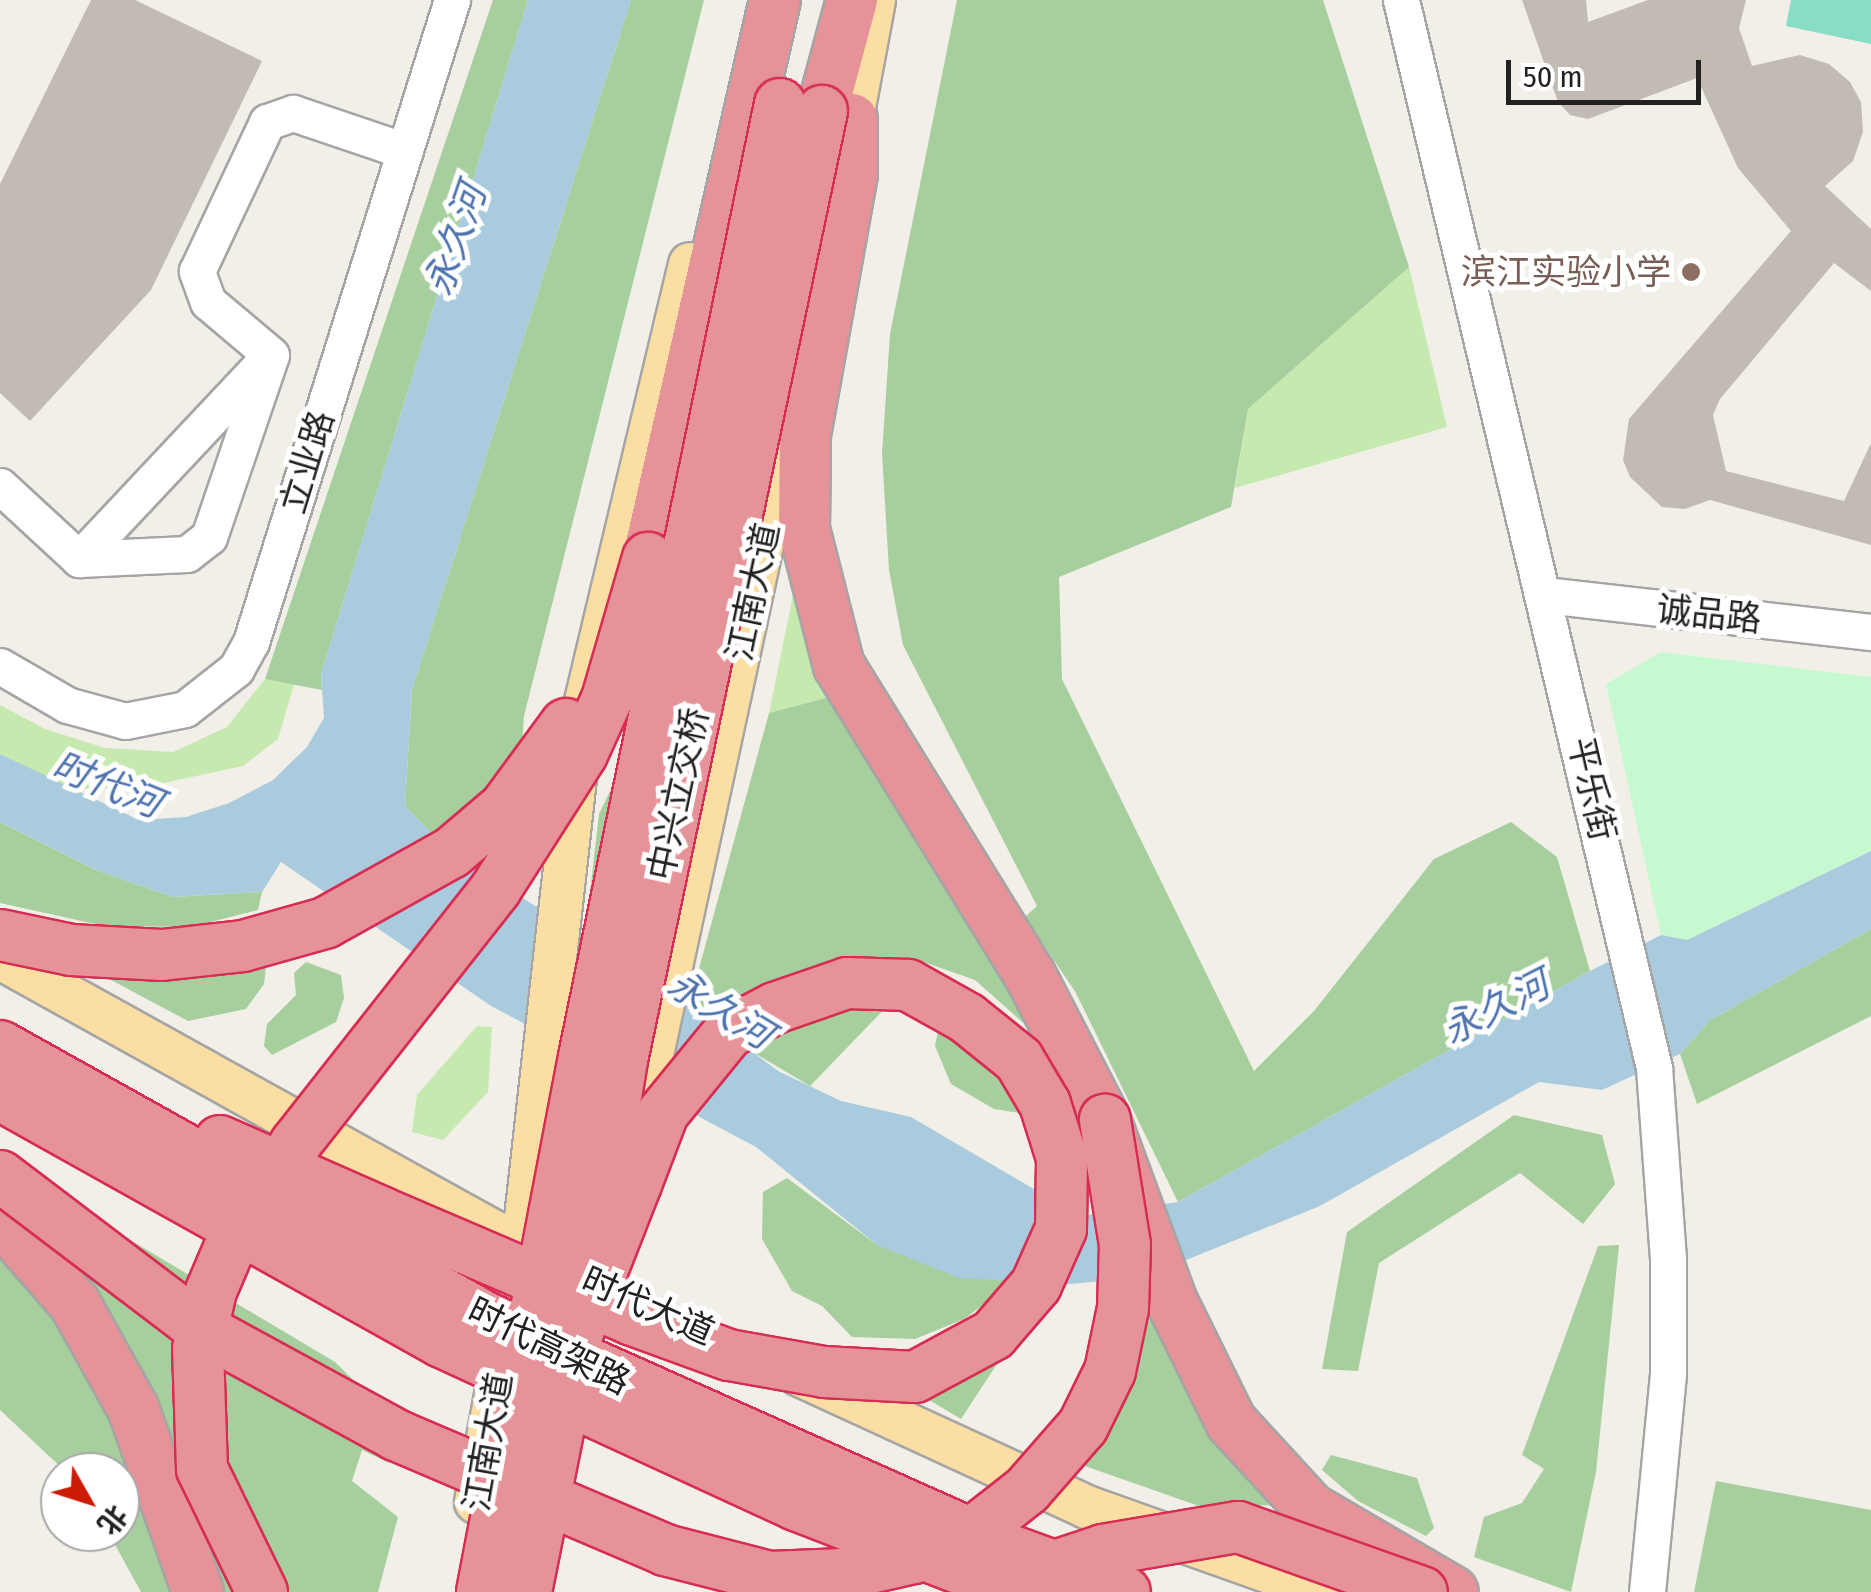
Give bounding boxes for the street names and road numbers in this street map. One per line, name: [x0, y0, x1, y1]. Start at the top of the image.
street label: 立业路: [272, 406, 342, 518]
street label: 江南大道: [718, 519, 788, 665]
street label: 诚品路: [1655, 588, 1763, 640]
street label: 中兴立交桥: [639, 704, 717, 884]
street label: 平乐街: [1560, 733, 1624, 845]
street label: 时代大道: [576, 1258, 720, 1354]
street label: 时代高架路: [461, 1289, 637, 1403]
street label: 江南大道: [455, 1369, 521, 1515]

